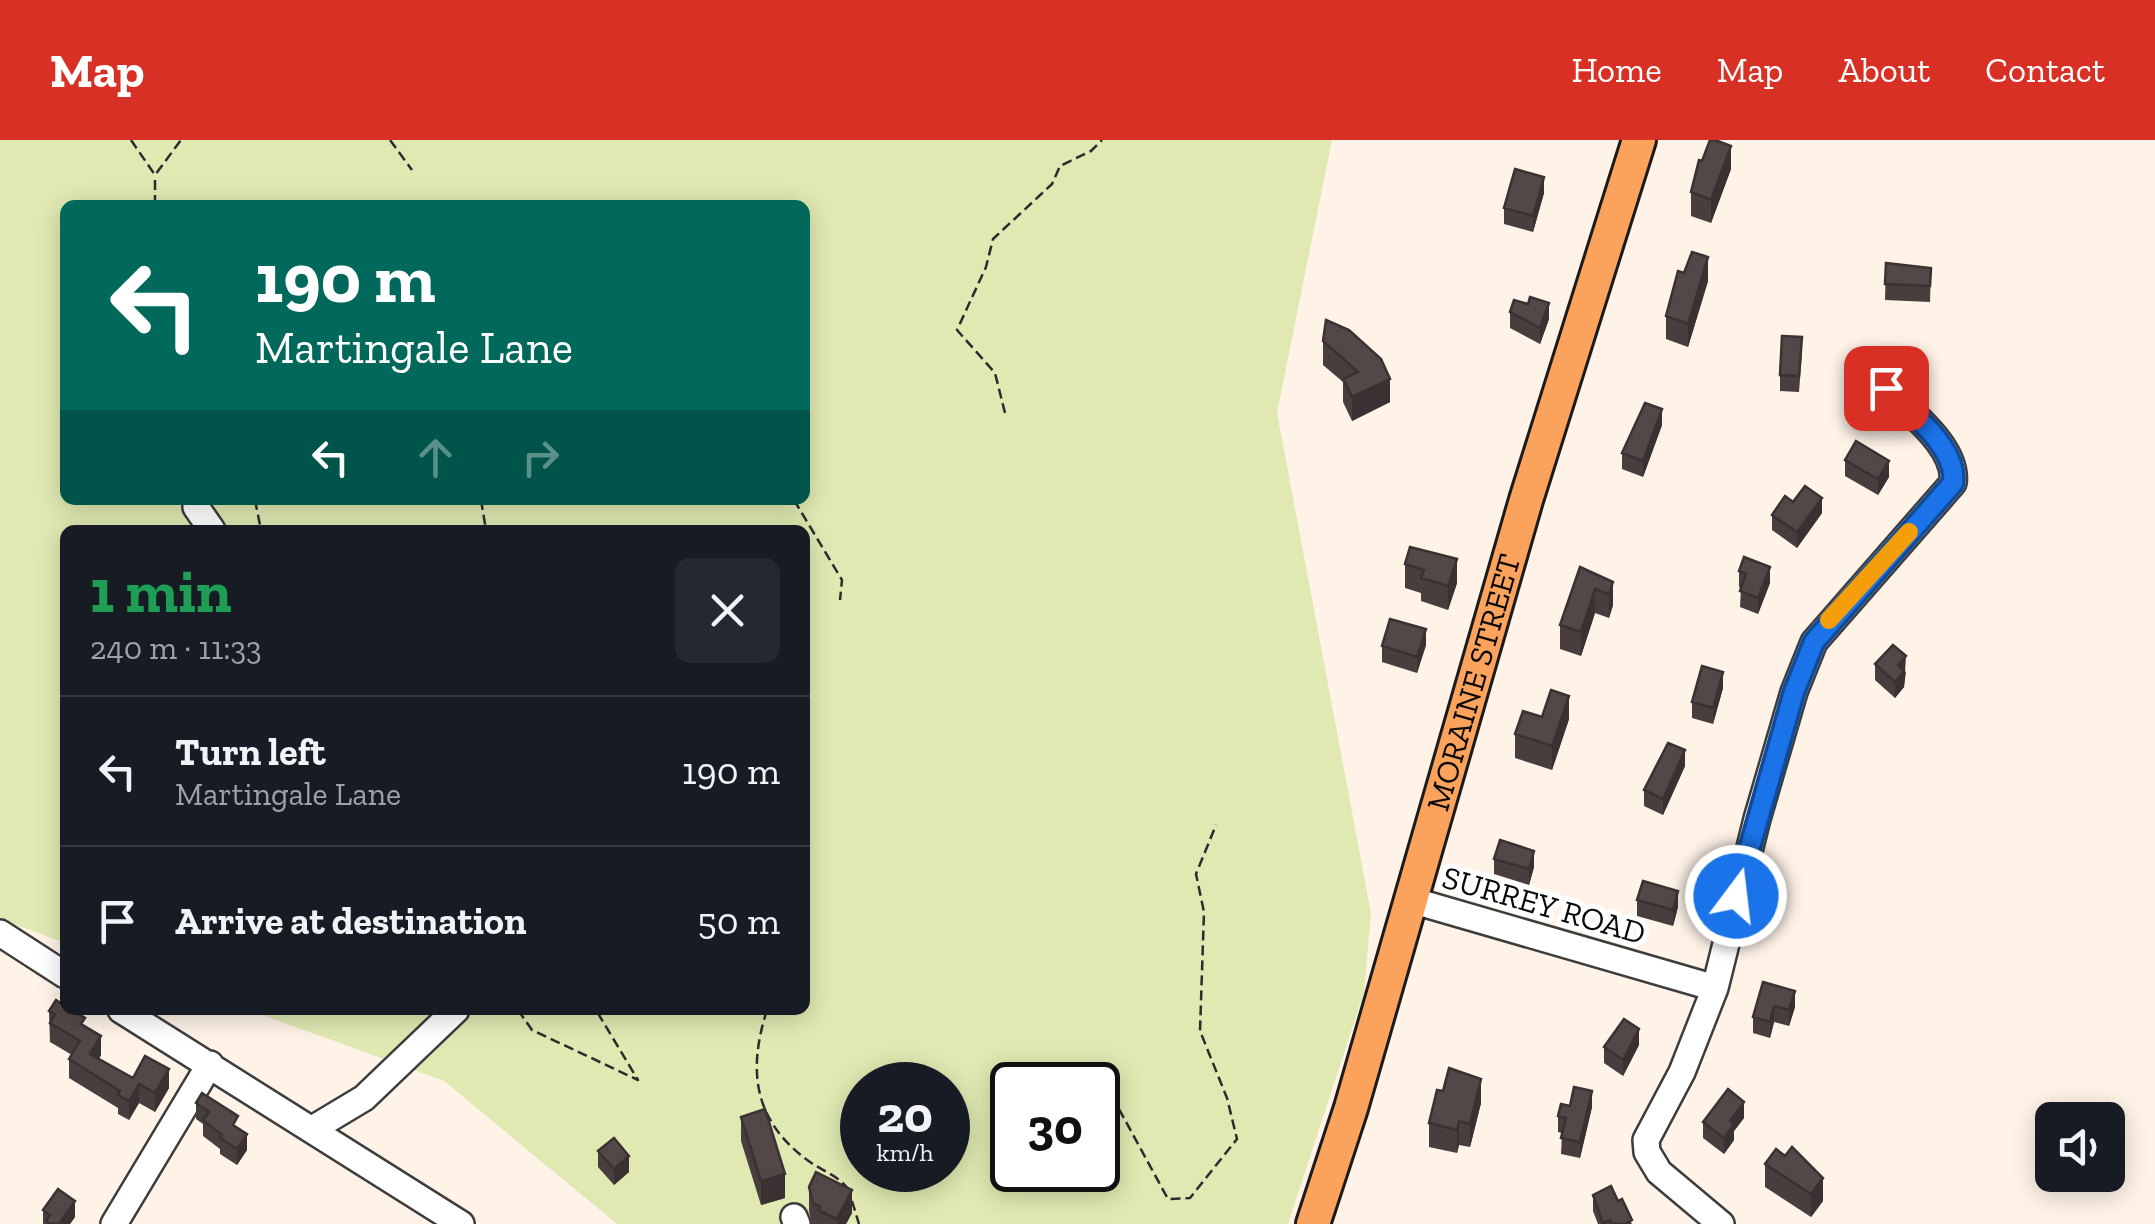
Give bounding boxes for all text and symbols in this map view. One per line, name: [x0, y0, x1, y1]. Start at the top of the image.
text: Map: [50, 42, 145, 99]
text: Home: [1571, 49, 1662, 91]
text: Map: [1717, 49, 1783, 91]
text: About: [1838, 49, 1930, 91]
text: Contact: [1985, 49, 2105, 91]
text: 190 m: [255, 236, 435, 320]
icon: left: [90, 240, 220, 370]
text: Martingale Lane: [255, 321, 573, 375]
pin: [1844, 346, 1929, 431]
icon: arrive: [1859, 361, 1914, 416]
icon: left: [303, 430, 358, 485]
icon: ahead: [408, 430, 463, 485]
icon: right: [513, 430, 568, 485]
street label: MORAINE STREET: [1419, 549, 1529, 815]
text: 1 min: [90, 555, 232, 627]
button: close: [675, 558, 780, 663]
text: 240 m · 11:33: [90, 629, 262, 667]
text: Turn left: [175, 729, 326, 775]
icon: left: [90, 744, 145, 799]
text: 190 m: [682, 748, 780, 794]
text: Martingale Lane: [175, 775, 401, 813]
position arrow: [1684, 844, 1788, 948]
street label: SURREY ROAD: [1438, 858, 1650, 952]
icon: arrive: [90, 894, 145, 949]
text: Arrive at destination: [175, 898, 526, 944]
text: 50 m: [697, 898, 780, 944]
speed limit sign: 30: [990, 1062, 1120, 1192]
text: 20: [877, 1085, 933, 1145]
map controls: [2035, 1102, 2125, 1192]
button: sound: [2035, 1102, 2125, 1192]
text: km/h: [876, 1137, 934, 1167]

